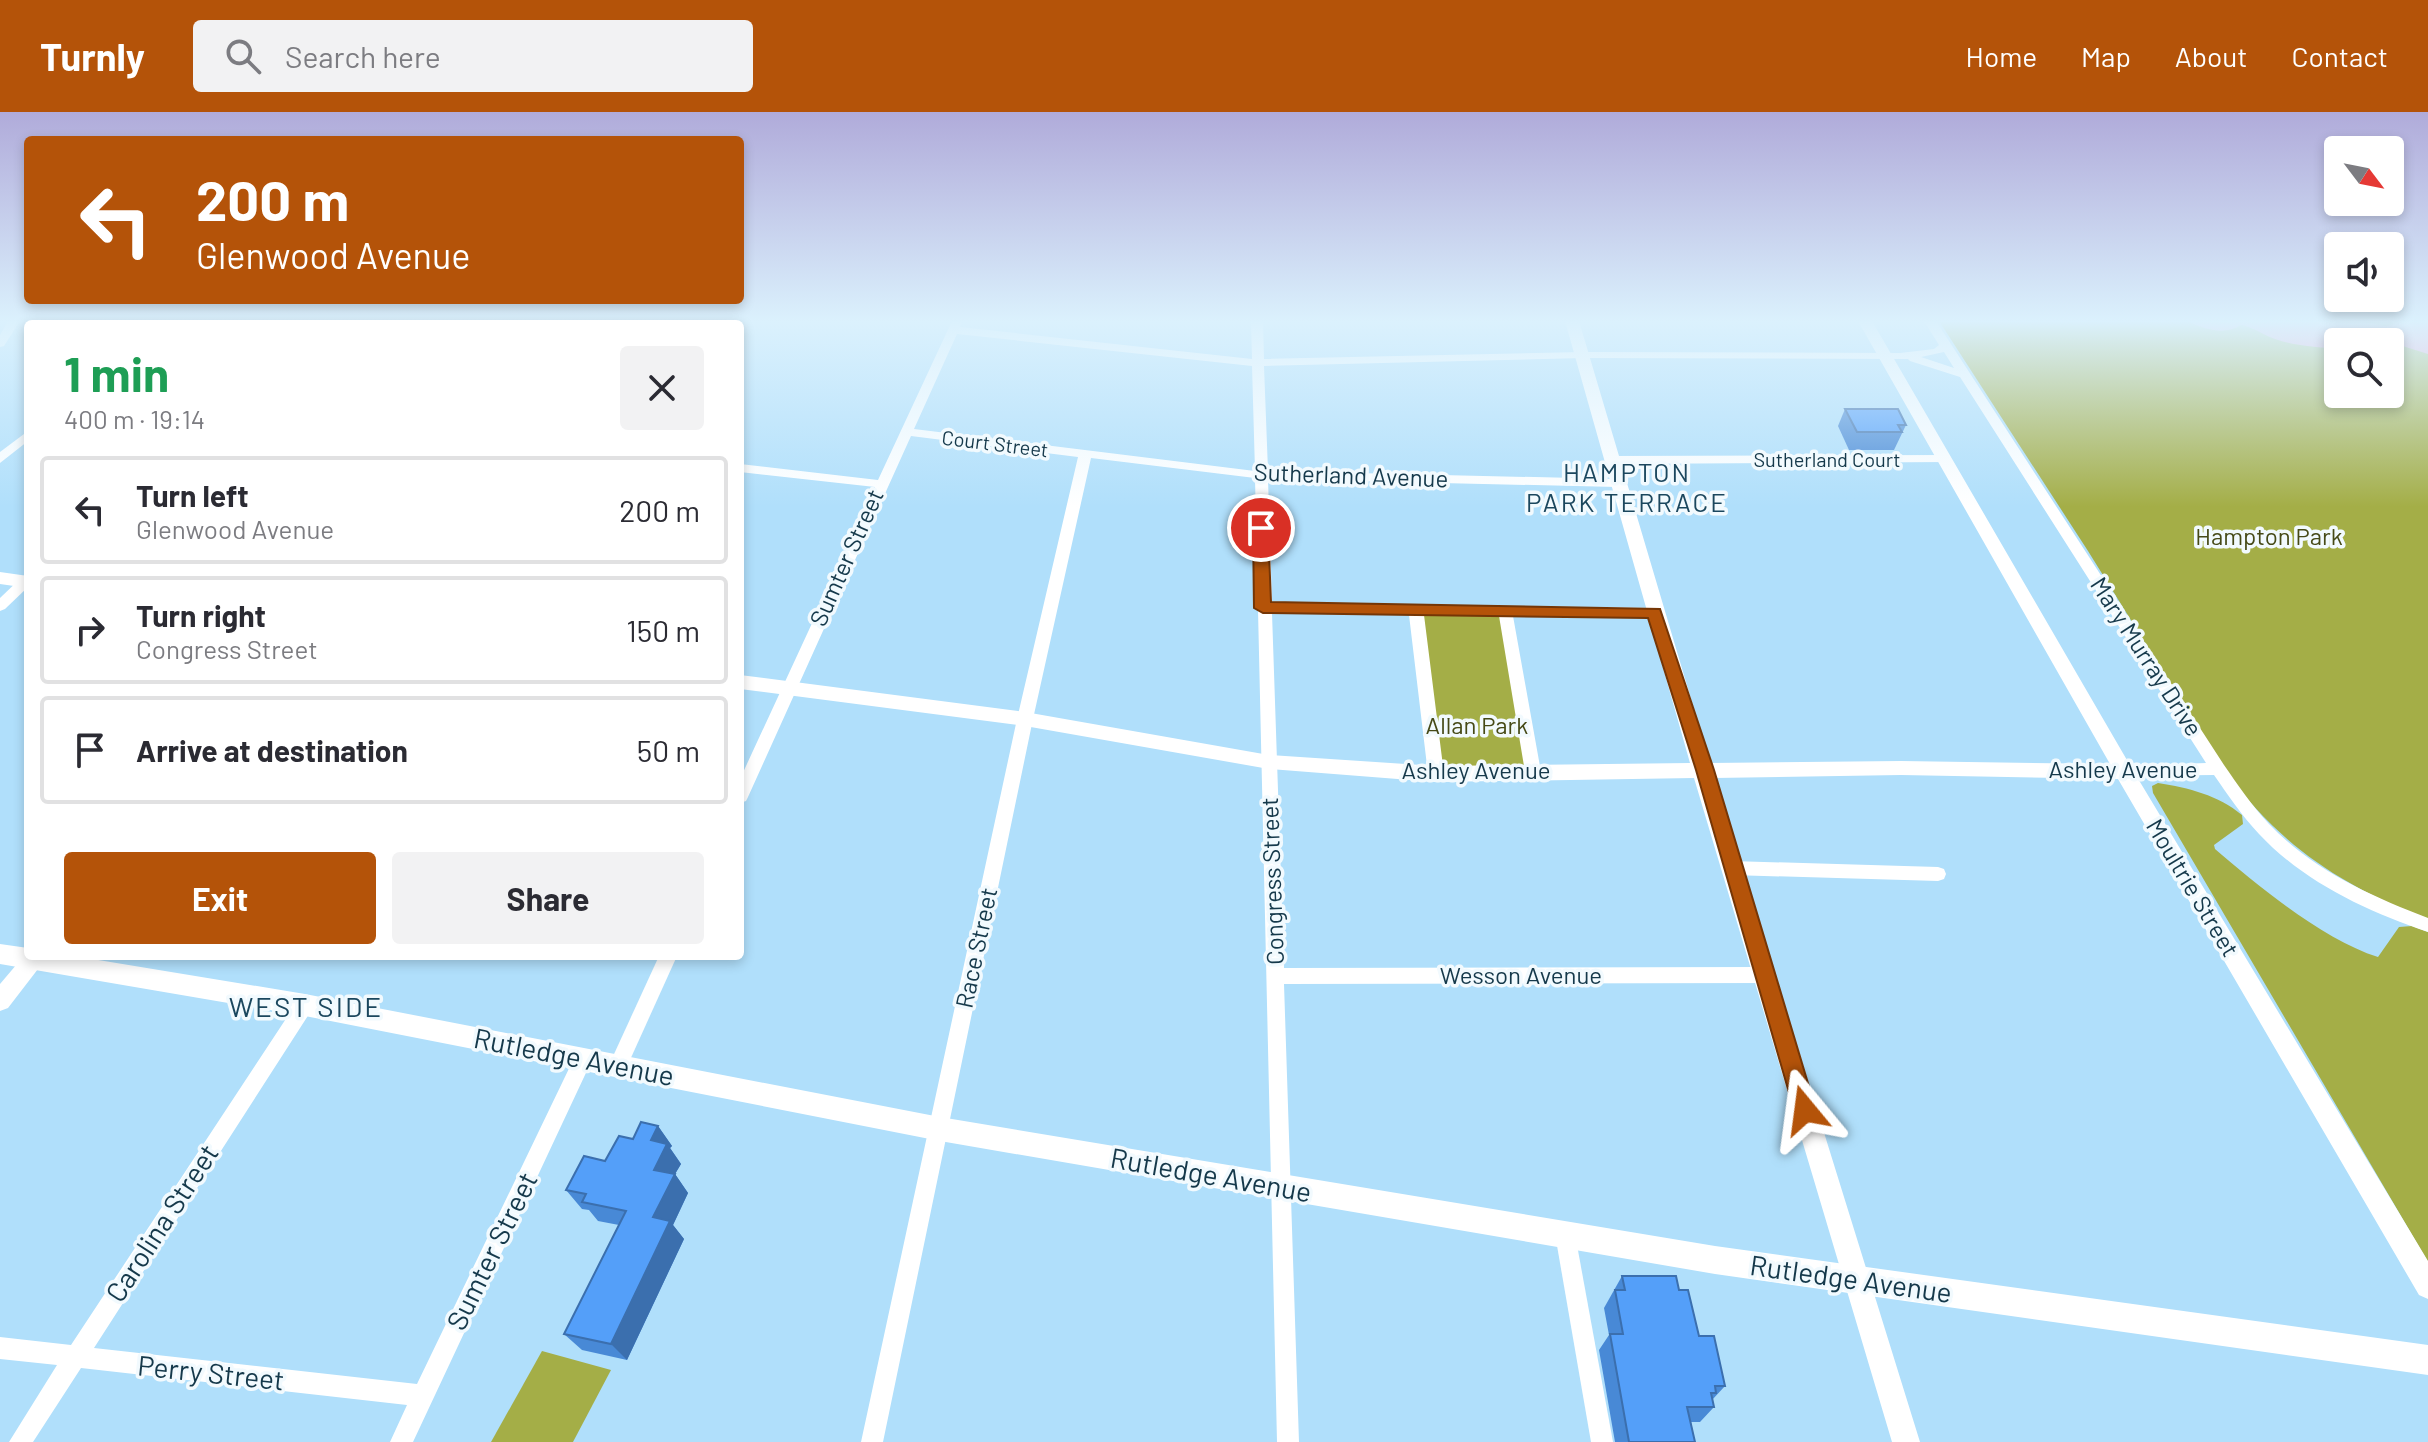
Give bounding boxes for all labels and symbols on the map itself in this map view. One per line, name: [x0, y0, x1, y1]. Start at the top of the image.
north arrow: [2324, 136, 2404, 216]
street label: Court Street: [940, 425, 1050, 461]
street label: Sutherland Court: [1753, 447, 1901, 471]
district label: HAMPTON PARK TERRACE: [1526, 456, 1728, 517]
street label: Sutherland Avenue: [1253, 457, 1449, 492]
street label: Sumter Street: [802, 484, 889, 630]
pin: [1227, 494, 1295, 562]
park label: Hampton Park: [2195, 521, 2343, 550]
street label: Mary Murray Drive: [2085, 571, 2209, 741]
park label: Allan Park: [1426, 710, 1528, 739]
street label: Ashley Avenue: [2048, 754, 2198, 783]
street label: Ashley Avenue: [1401, 755, 1551, 784]
street label: Congress Street: [1254, 797, 1289, 965]
street label: Moultrie Street: [2141, 813, 2246, 961]
street label: Race Street: [949, 885, 1002, 1011]
street label: Wesson Avenue: [1440, 960, 1602, 989]
district label: WEST SIDE: [229, 989, 383, 1023]
street label: Rutledge Avenue: [471, 1020, 677, 1092]
position arrow: [1763, 1068, 1847, 1152]
street label: Carolina Street: [97, 1137, 225, 1308]
street label: Rutledge Avenue: [1108, 1140, 1314, 1208]
street label: Sumter Street: [438, 1166, 544, 1335]
street label: Rutledge Avenue: [1748, 1247, 1954, 1309]
street label: Perry Street: [136, 1347, 286, 1397]

